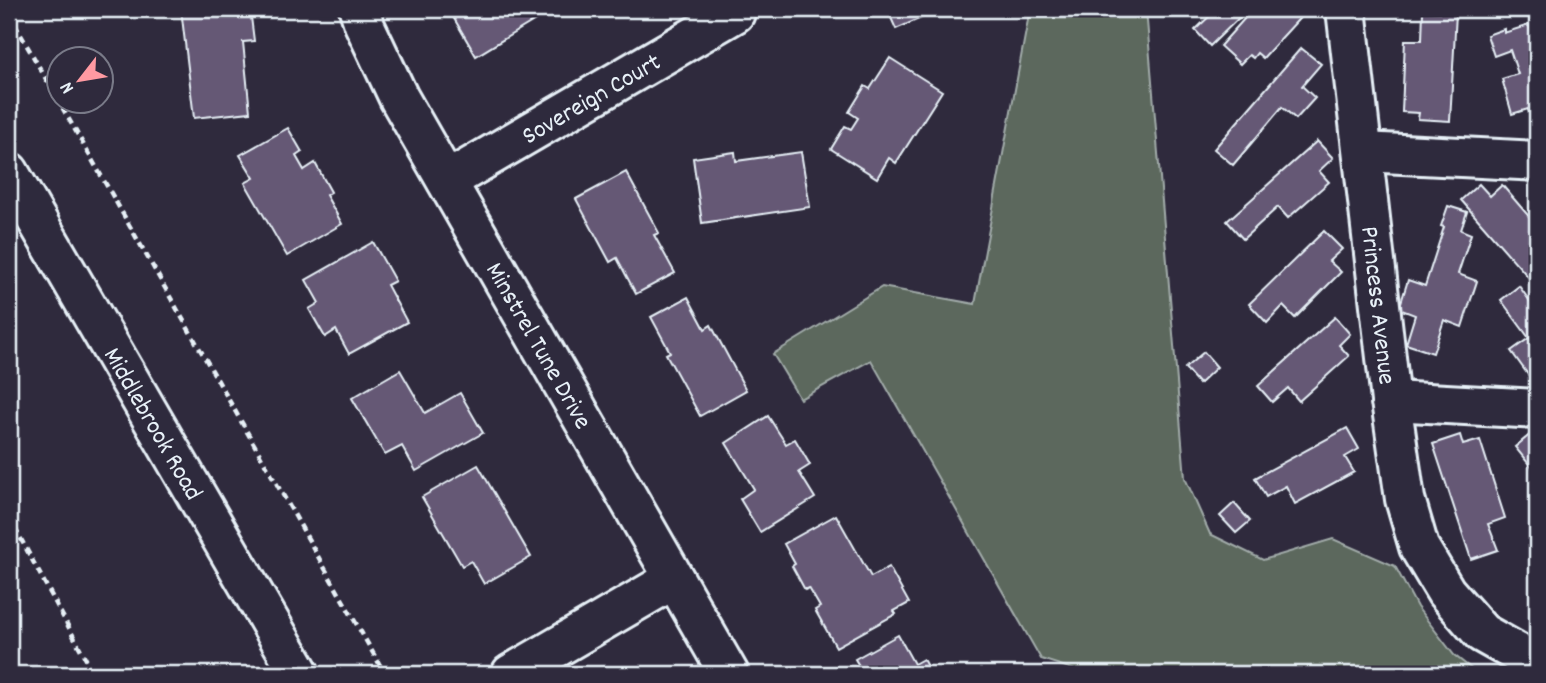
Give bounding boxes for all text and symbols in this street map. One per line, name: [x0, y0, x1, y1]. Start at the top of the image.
street label: Sovereign Court: [516, 45, 669, 156]
north arrow: [46, 46, 116, 116]
text: N: [54, 76, 82, 98]
street label: Princess Avenue: [1349, 224, 1404, 387]
street label: Minstrel Tune Drive: [475, 256, 600, 437]
street label: Middlebrook Road: [92, 341, 210, 508]

